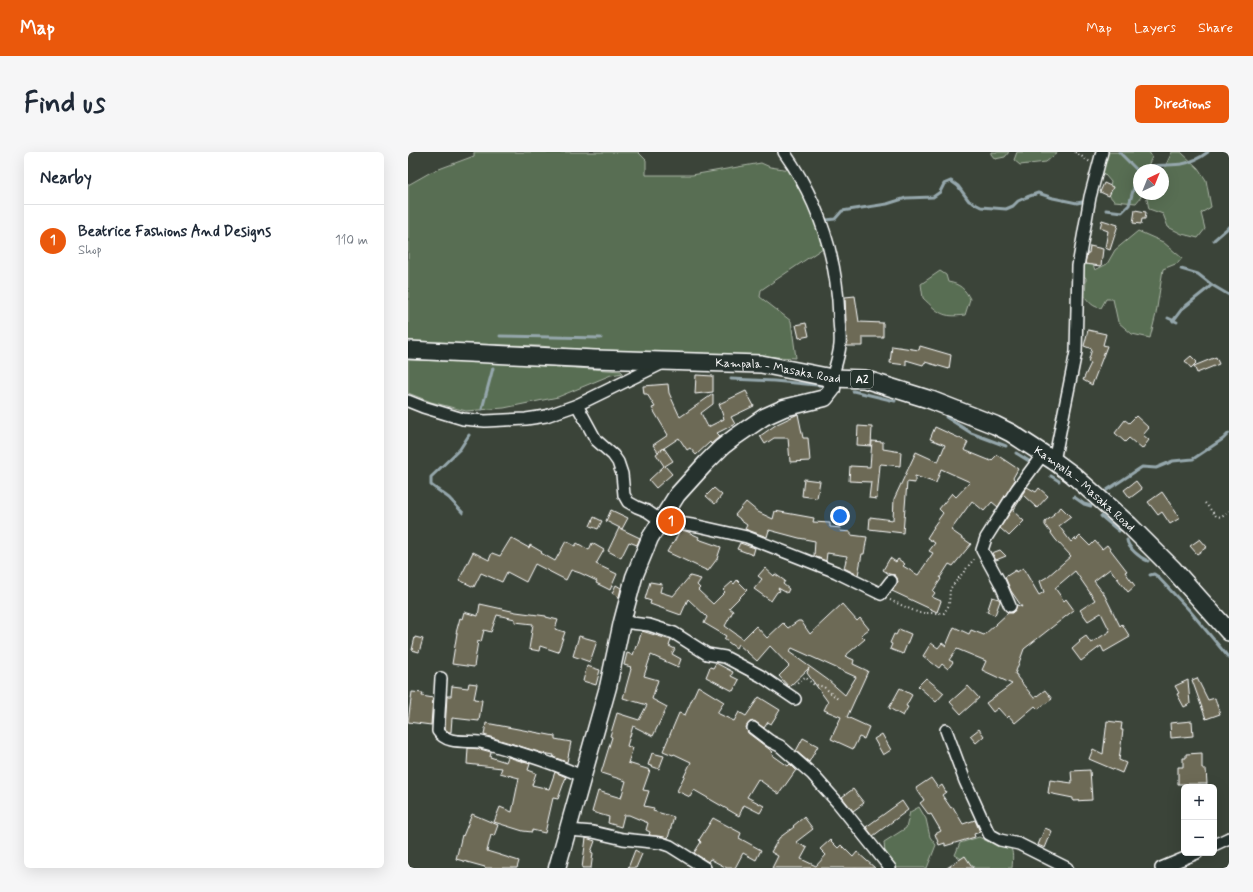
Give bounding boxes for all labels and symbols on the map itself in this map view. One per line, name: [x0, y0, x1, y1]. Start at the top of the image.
north arrow: [1133, 164, 1169, 200]
street label: Kampala - Masaka Road: [715, 356, 841, 387]
road number: A2: [851, 370, 873, 388]
street label: Kampala - Masaka Road: [1031, 443, 1138, 536]
pin: 1: [658, 506, 684, 536]
your location: [830, 506, 850, 526]

